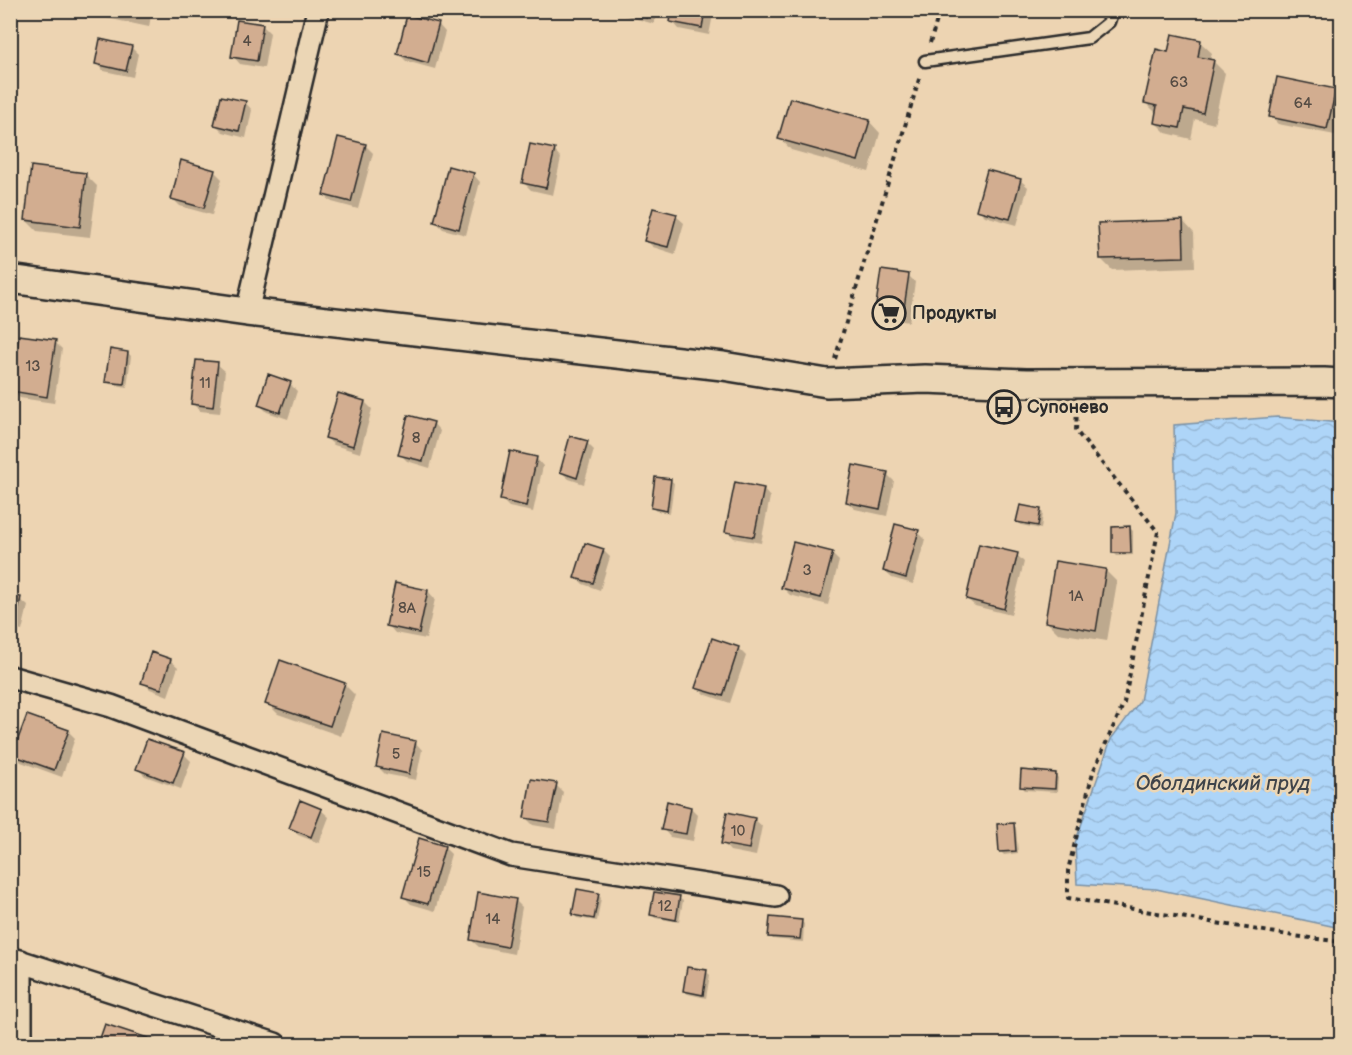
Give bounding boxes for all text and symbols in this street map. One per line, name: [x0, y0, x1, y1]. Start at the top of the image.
house number: 4: [242, 32, 252, 51]
house number: 63: [1170, 73, 1188, 92]
house number: 64: [1294, 94, 1312, 113]
supermarket icon: Продукты: [871, 295, 907, 331]
place label: Продукты: [912, 303, 997, 324]
house number: 13: [25, 357, 41, 376]
house number: 11: [199, 374, 211, 393]
bus stop icon: Супонево: [986, 389, 1022, 425]
place label: Супонево: [1027, 397, 1109, 418]
house number: 8: [412, 429, 421, 448]
house number: 3: [802, 561, 812, 580]
house number: 1А: [1069, 587, 1084, 606]
house number: 8А: [398, 599, 417, 618]
house number: 5: [392, 745, 400, 764]
water label: Оболдинский пруд: [1136, 772, 1310, 796]
house number: 10: [731, 822, 745, 841]
house number: 15: [417, 863, 431, 882]
house number: 12: [658, 897, 672, 916]
house number: 14: [486, 910, 500, 929]

